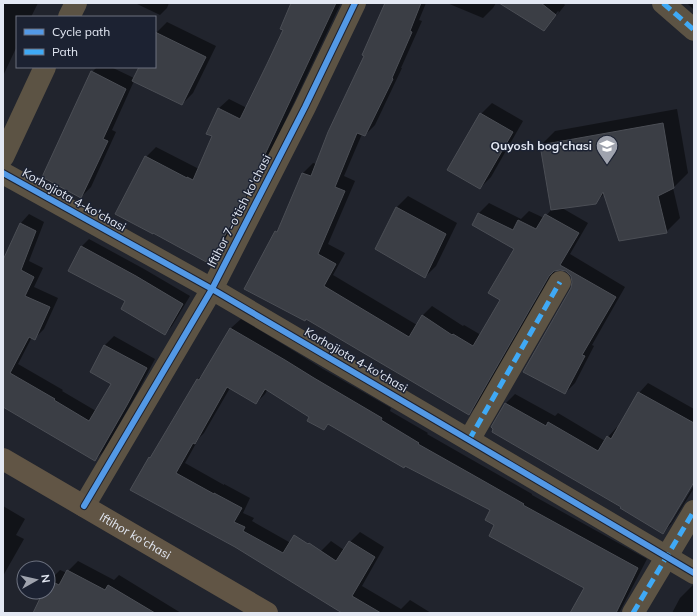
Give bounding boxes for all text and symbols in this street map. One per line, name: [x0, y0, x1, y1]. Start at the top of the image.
legend: [16, 16, 156, 68]
text: Cycle path: [52, 24, 110, 39]
text: Path: [52, 44, 78, 59]
school or university icon: Quyosh bog'chasi: [594, 133, 620, 166]
place label: Quyosh bog'chasi: [491, 138, 592, 153]
street label: Iftihor 7-o'tish ko'chasi: [203, 152, 274, 270]
street label: Korhojiota 4-ko'chasi: [20, 165, 129, 234]
street label: Korhojiota 4-ko'chasi: [302, 324, 411, 395]
street label: Iftihor ko'chasi: [97, 509, 174, 562]
north arrow: [16, 560, 56, 600]
text: N: [38, 574, 53, 584]

